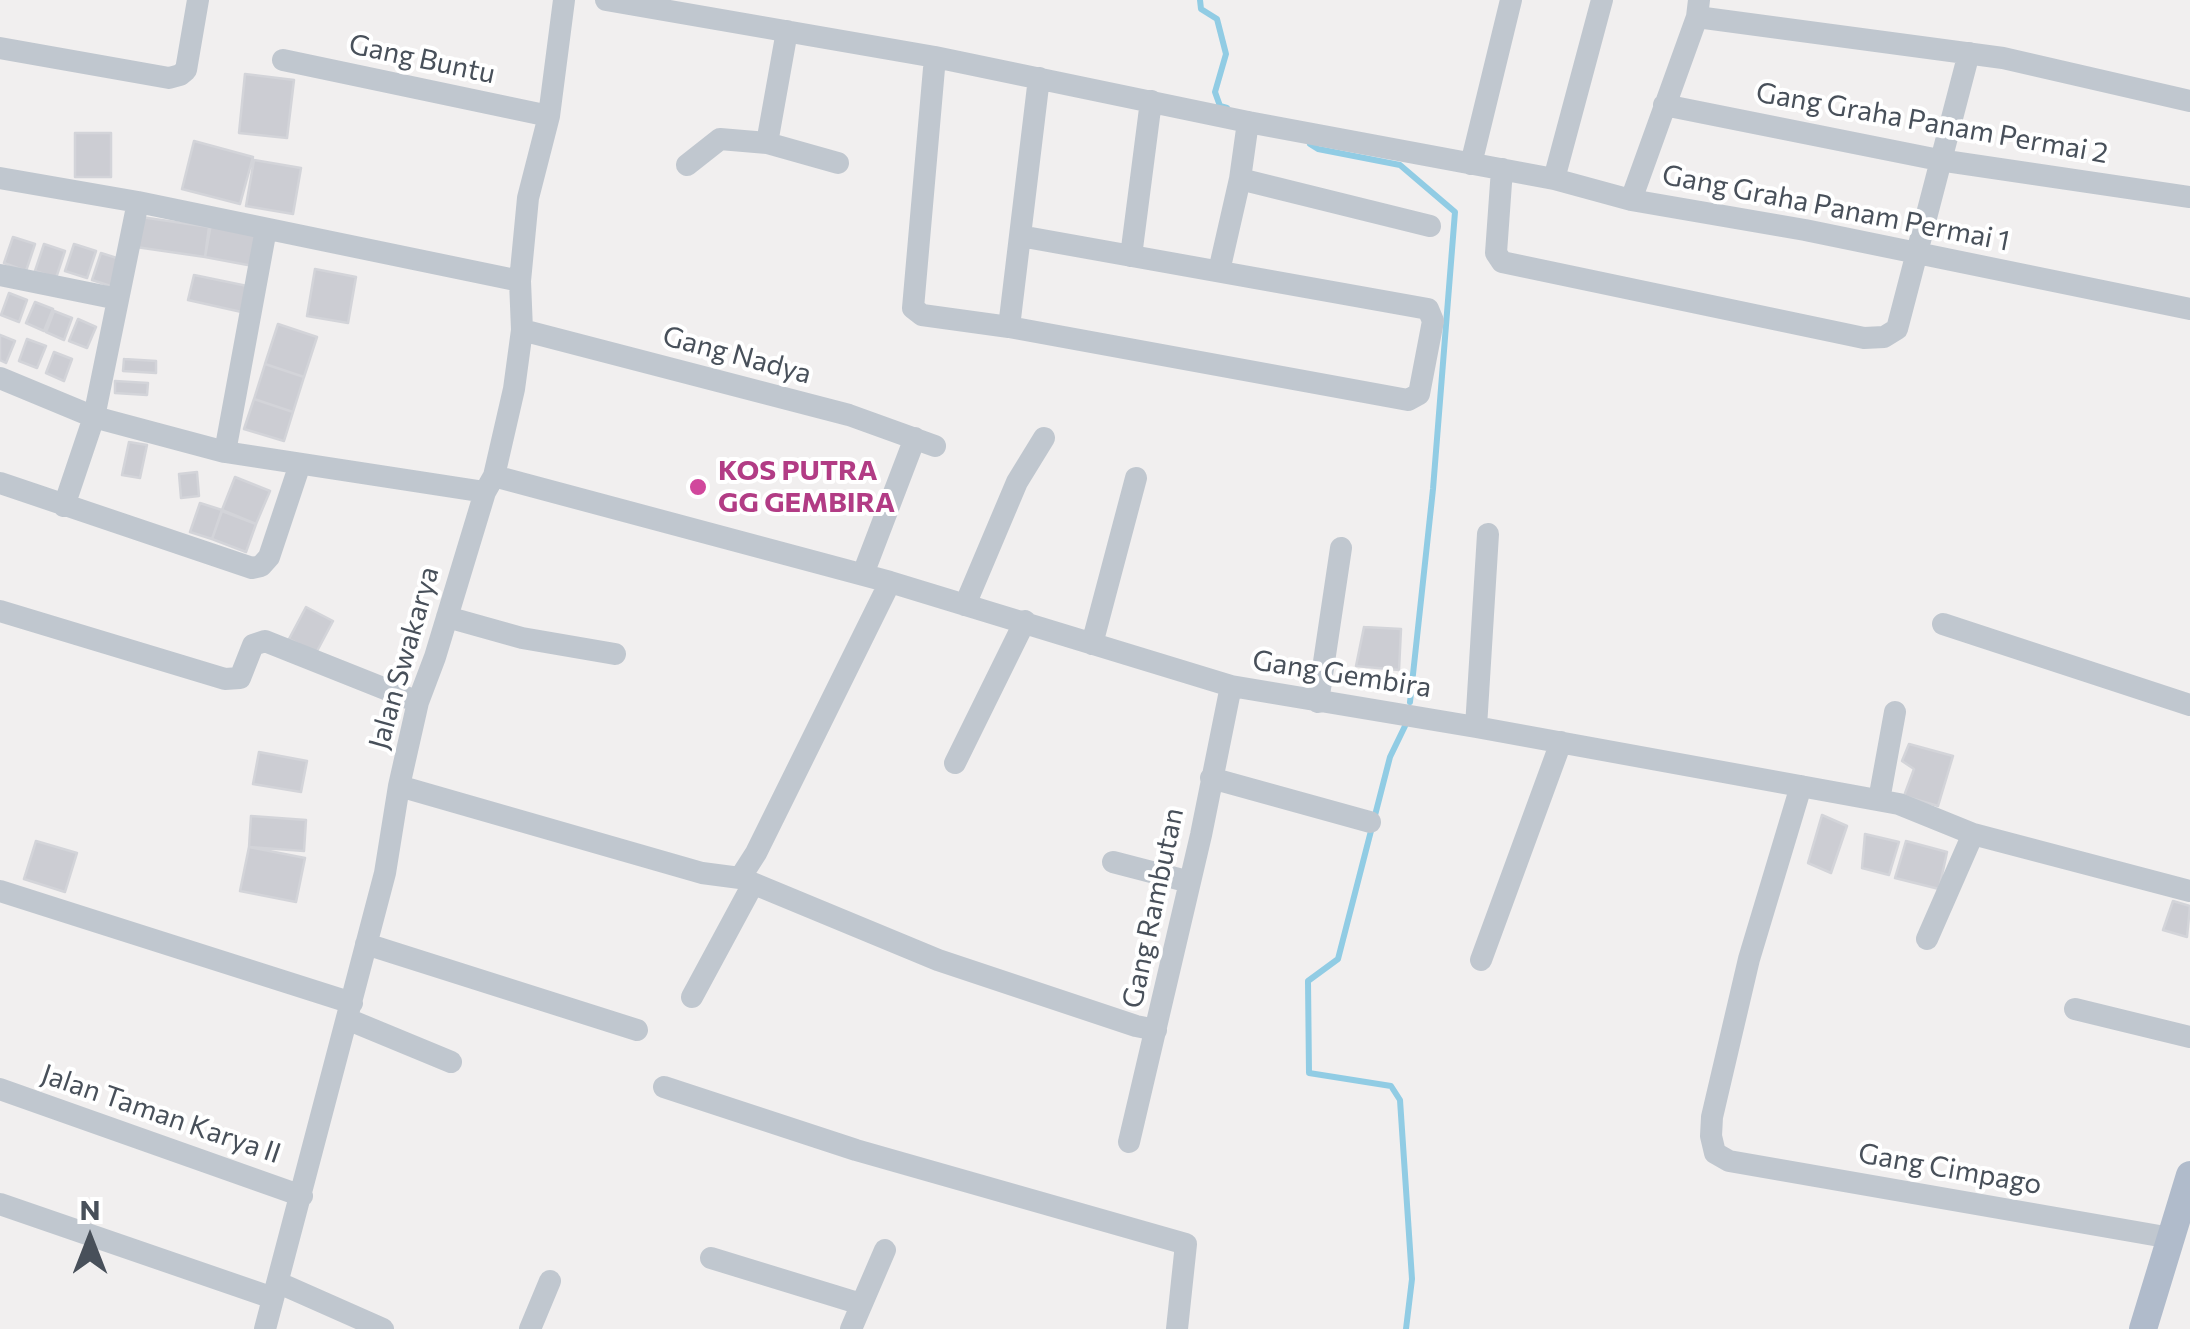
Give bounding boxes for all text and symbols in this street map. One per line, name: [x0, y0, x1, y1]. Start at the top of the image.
street label: Gang Buntu: [346, 27, 498, 91]
street label: Gang Graha Panam Permai 2: [1753, 75, 2111, 171]
street label: Gang Graha Panam Permai 1: [1659, 158, 2013, 258]
street label: Gang Nadya: [659, 319, 815, 391]
place label: KOS PUTRA GG GEMBIRA: [718, 454, 895, 520]
marker: KOS PUTRA GG GEMBIRA: [687, 476, 709, 498]
street label: Jalan Swakarya: [362, 563, 446, 753]
street label: Gang Gembira: [1250, 643, 1434, 705]
street label: Gang Rambutan: [1115, 805, 1191, 1011]
street label: Jalan Taman Karya II: [37, 1057, 285, 1171]
street label: Gang Cimpago: [1856, 1136, 2044, 1202]
north arrow: [40, 1189, 140, 1289]
text: N: [80, 1192, 101, 1226]

